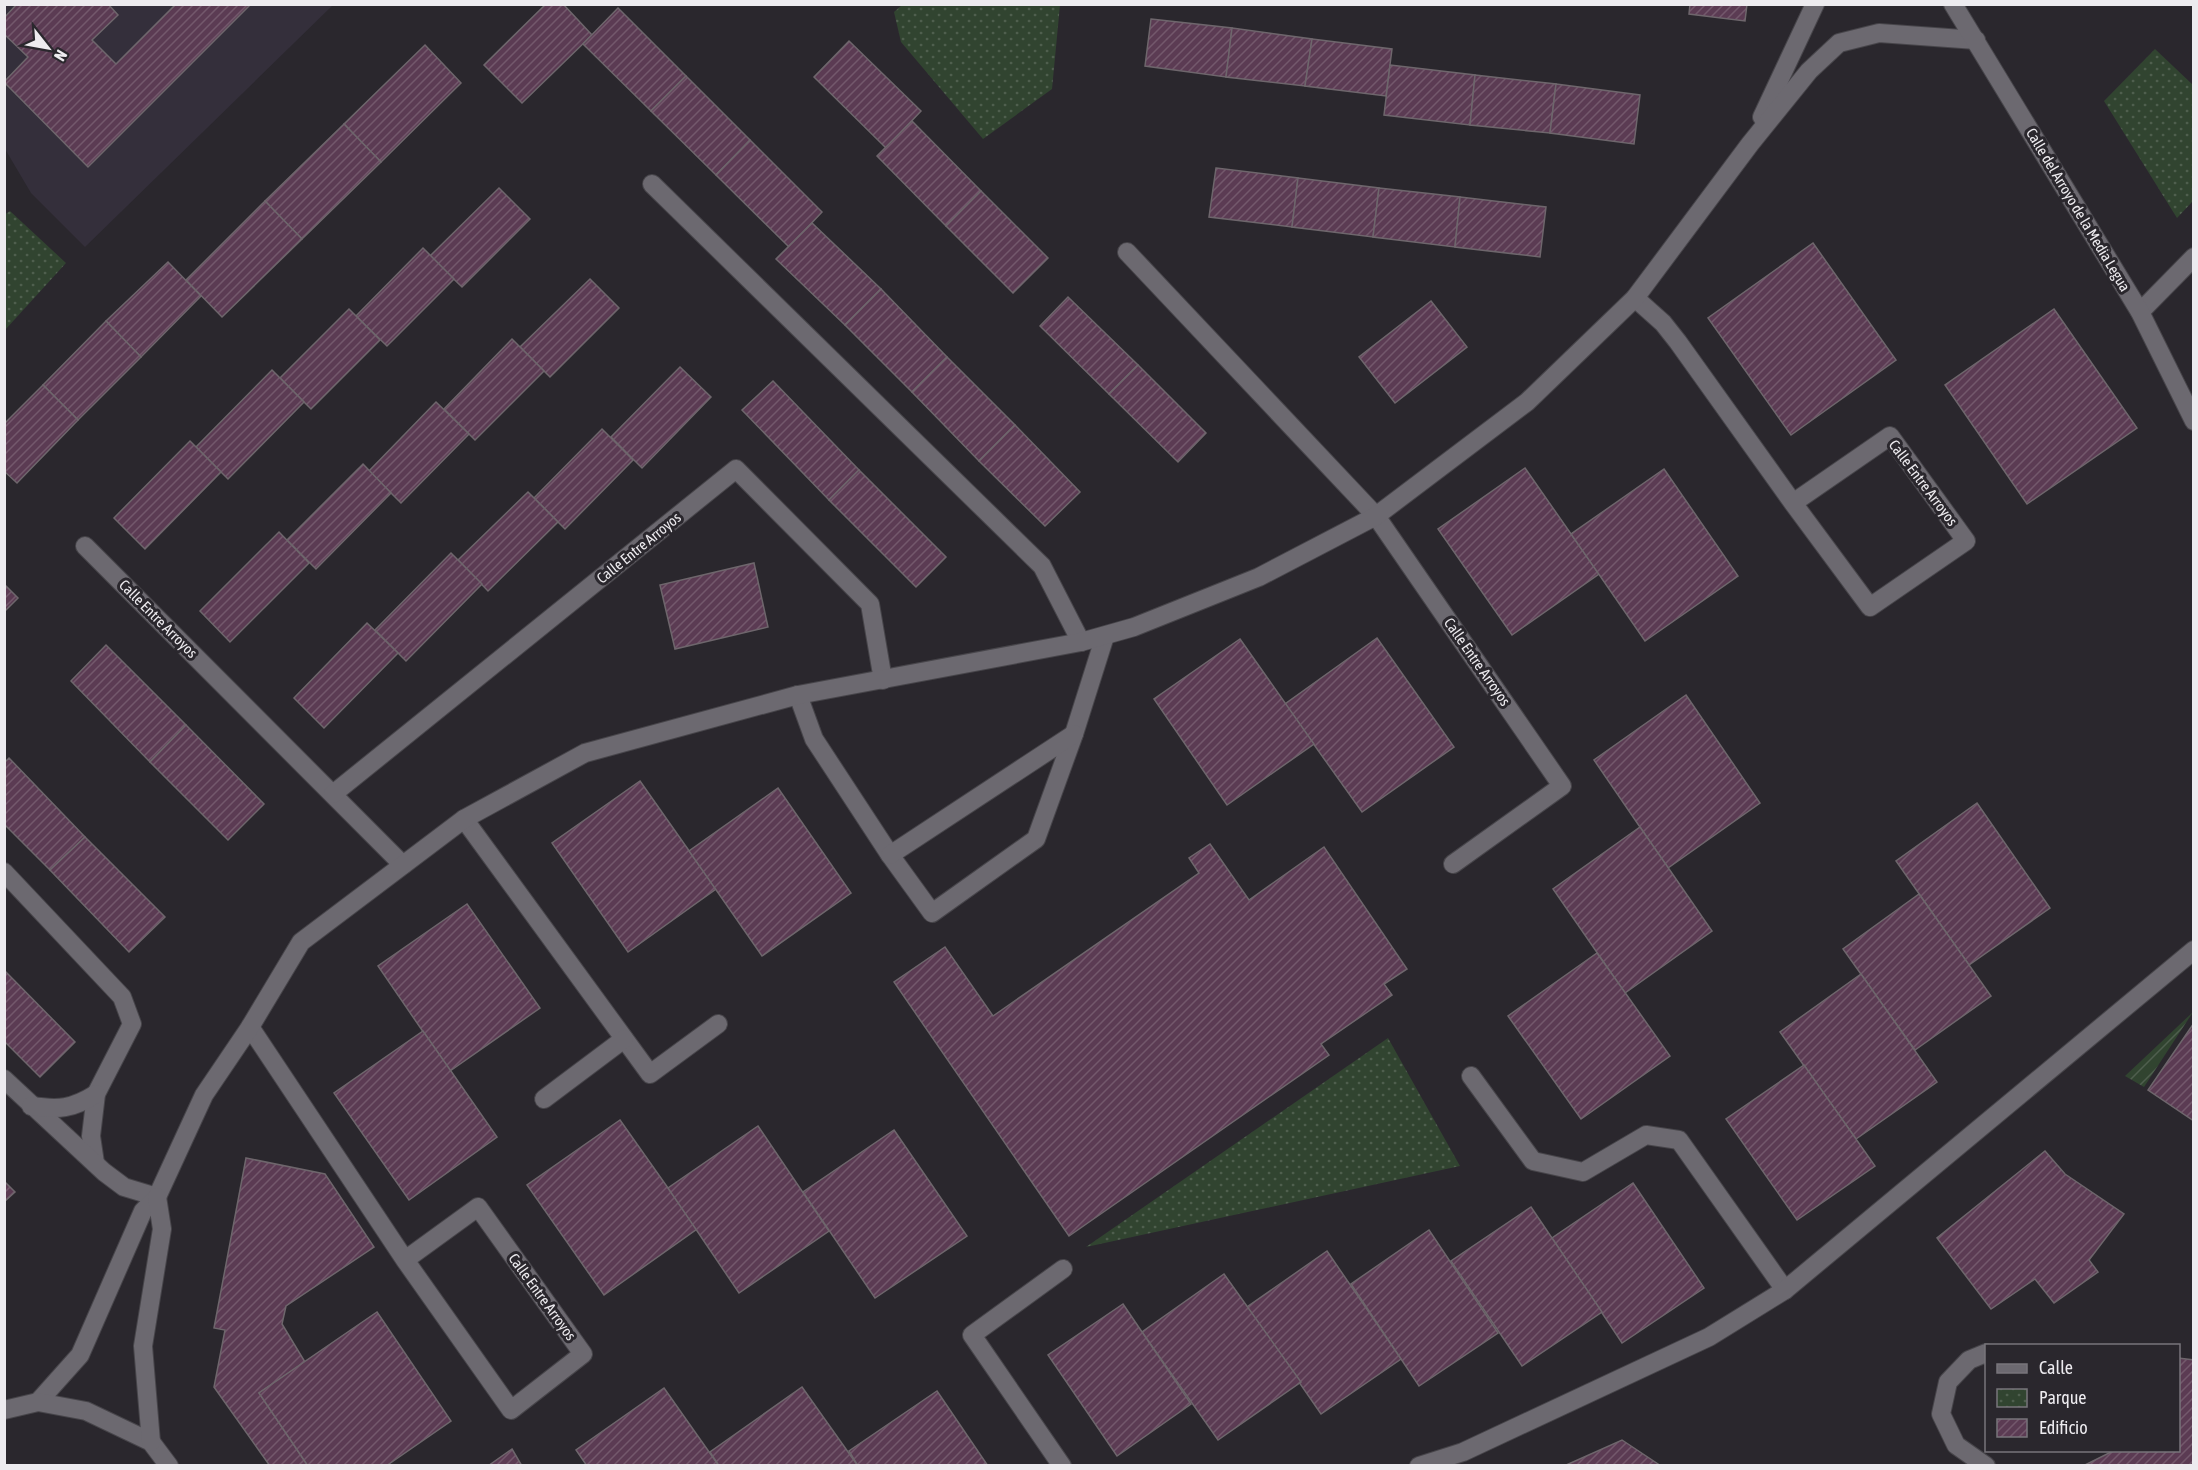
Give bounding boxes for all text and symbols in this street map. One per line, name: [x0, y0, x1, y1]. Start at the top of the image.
north arrow: [18, 18, 78, 78]
text: N: [51, 47, 71, 64]
street label: Calle del Arroyo de la Media Legua: [2023, 125, 2134, 294]
street label: Calle Entre Arroyos: [1886, 436, 1961, 529]
street label: Calle Entre Arroyos: [593, 509, 684, 587]
street label: Calle Entre Arroyos: [116, 576, 201, 661]
street label: Calle Entre Arroyos: [1441, 615, 1514, 709]
street label: Calle Entre Arroyos: [505, 1250, 580, 1343]
legend: [1985, 1344, 2180, 1452]
text: Calle: [2039, 1357, 2073, 1378]
text: Parque: [2039, 1387, 2087, 1408]
text: Edificio: [2039, 1417, 2088, 1438]

